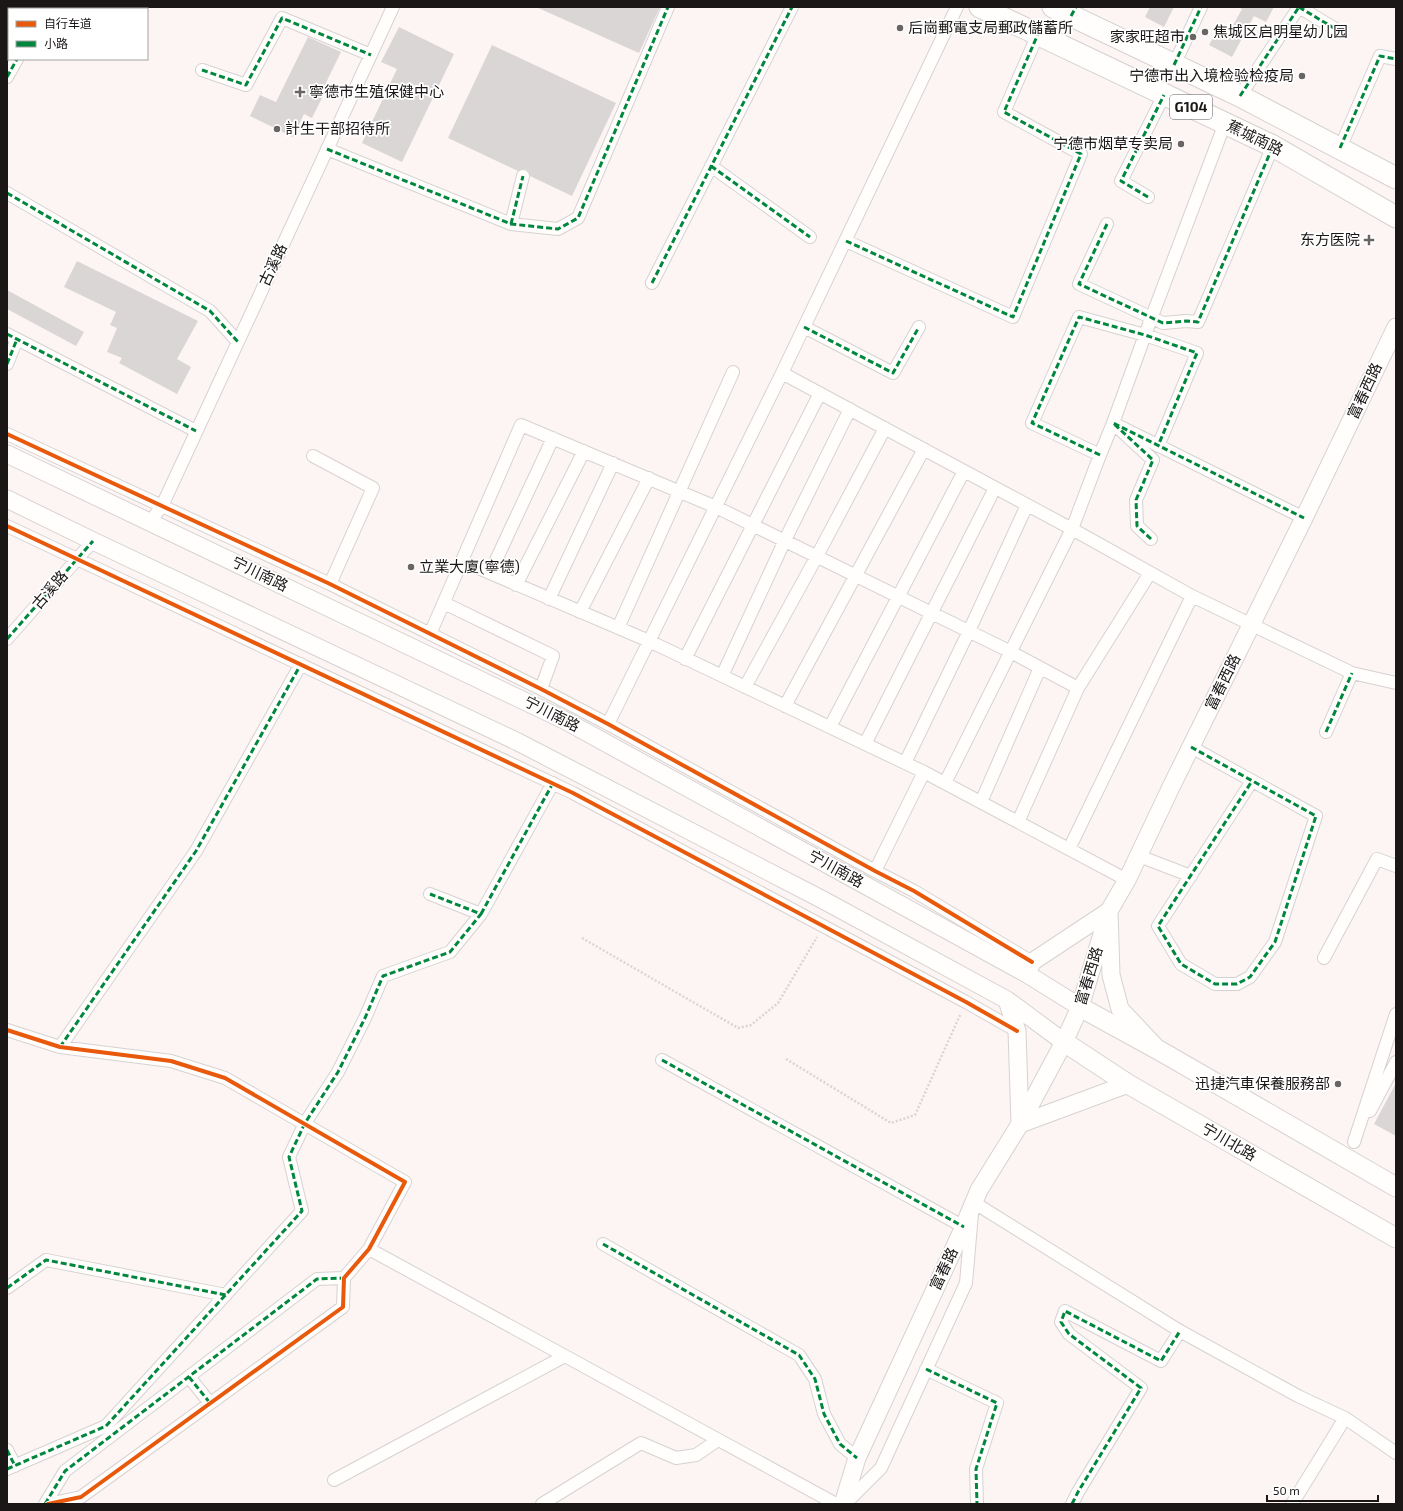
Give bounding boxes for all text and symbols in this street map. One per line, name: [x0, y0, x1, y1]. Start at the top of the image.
legend: [8, 8, 148, 60]
text: 自行车道: [44, 16, 92, 30]
place label: 后崗郵電支局郵政儲蓄所: [908, 18, 1073, 36]
place label: 焦城区启明星幼儿园: [1213, 22, 1348, 40]
marker: 后崗郵電支局郵政儲蓄所: [895, 23, 905, 33]
place label: 家家旺超市: [1110, 27, 1185, 45]
marker: 焦城区启明星幼儿园: [1200, 27, 1210, 37]
marker: 家家旺超市: [1188, 32, 1198, 42]
text: 小路: [44, 36, 68, 50]
place label: 宁德市出入境检验检疫局: [1129, 66, 1294, 84]
marker: 宁德市出入境检验检疫局: [1297, 71, 1307, 81]
place label: 寧德市生殖保健中心: [309, 82, 444, 100]
marker: 寧德市生殖保健中心: [294, 86, 306, 98]
road number: G104: [1170, 95, 1212, 119]
street label: 蕉城南路: [1225, 116, 1286, 158]
place label: 計生干部招待所: [285, 119, 390, 137]
marker: 計生干部招待所: [272, 124, 282, 134]
place label: 宁德市烟草专卖局: [1053, 134, 1173, 152]
marker: 宁德市烟草专卖局: [1176, 139, 1186, 149]
place label: 东方医院: [1300, 230, 1360, 248]
marker: 东方医院: [1363, 234, 1375, 246]
street label: 古溪路: [254, 240, 290, 289]
street label: 富春西路: [1343, 360, 1385, 422]
street label: 宁川南路: [230, 552, 291, 594]
place label: 立業大廈(寧德): [419, 557, 520, 575]
marker: 立業大廈(寧德): [406, 562, 416, 572]
street label: 古溪路: [28, 566, 71, 612]
street label: 富春西路: [1201, 651, 1243, 712]
street label: 宁川南路: [522, 691, 583, 735]
street label: 宁川南路: [806, 846, 867, 891]
street label: 富春西路: [1071, 944, 1105, 1007]
place label: 迅捷汽車保養服務部: [1195, 1074, 1330, 1092]
marker: 迅捷汽車保養服務部: [1333, 1079, 1343, 1089]
street label: 宁川北路: [1199, 1118, 1260, 1164]
street label: 富春路: [925, 1244, 961, 1293]
scale bar: [1267, 1477, 1378, 1503]
text: 50 m: [1273, 1483, 1300, 1497]

